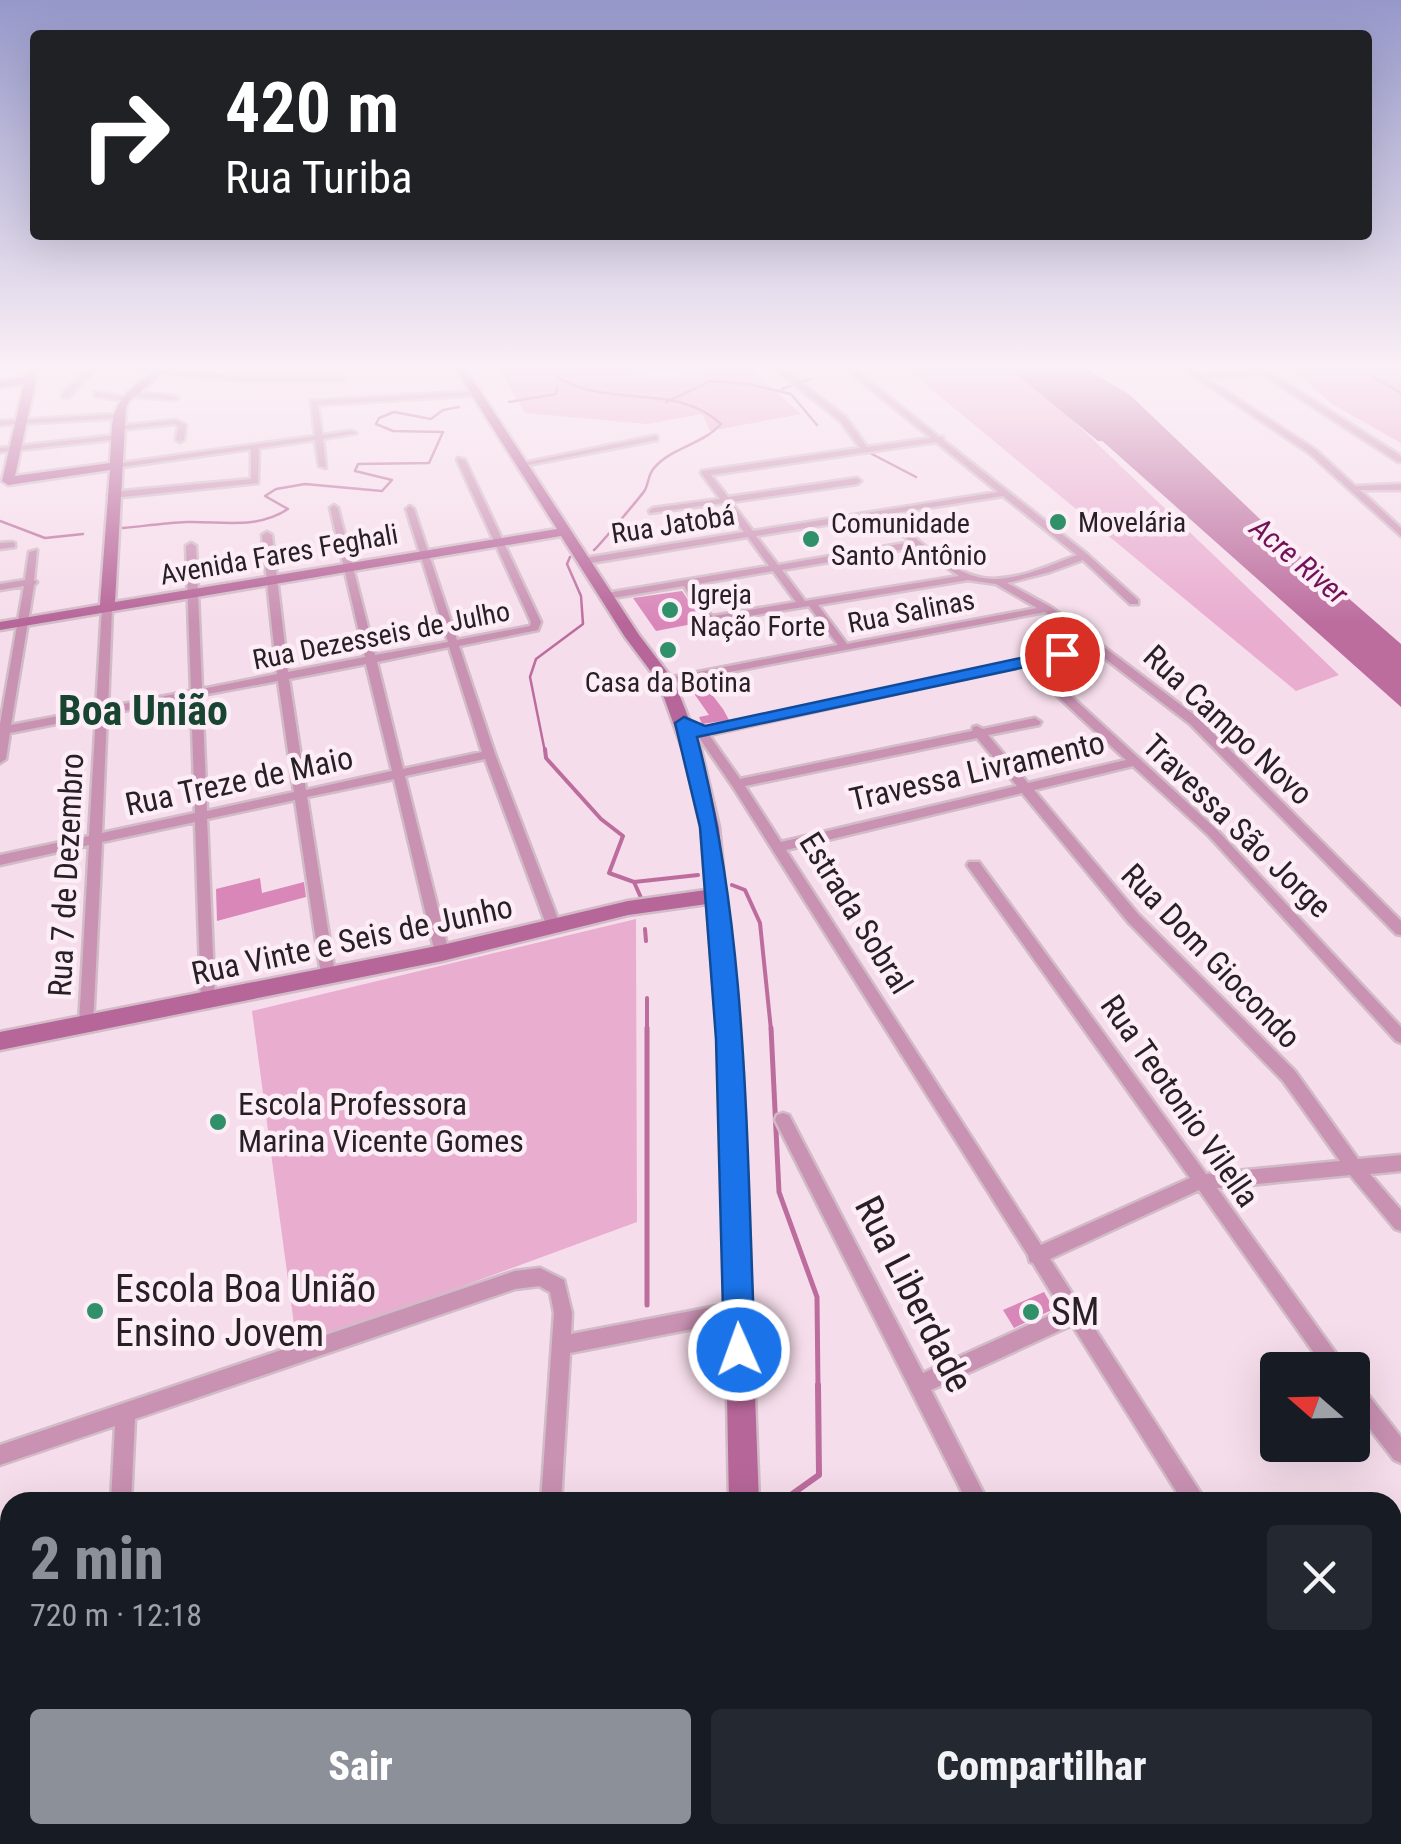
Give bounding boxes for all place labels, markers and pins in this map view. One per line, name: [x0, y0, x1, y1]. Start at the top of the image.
place label: Movelária: [1078, 506, 1186, 539]
place label: Comunidade Santo Antônio: [831, 507, 987, 572]
marker: Movelária: [1047, 511, 1069, 533]
marker: Comunidade Santo Antônio: [800, 528, 822, 550]
place label: Igreja Nação Forte: [690, 578, 825, 643]
marker: Igreja Nação Forte: [659, 599, 681, 621]
pin: [1020, 612, 1105, 697]
marker: Casa da Botina: [657, 639, 679, 661]
place label: Casa da Botina: [585, 666, 751, 699]
place label: Escola Professora Marina Vicente Gomes: [238, 1085, 524, 1160]
marker: Escola Professora Marina Vicente Gomes: [207, 1111, 229, 1133]
place label: Escola Boa União Ensino Jovem: [115, 1267, 376, 1355]
place label: SM: [1051, 1290, 1099, 1334]
marker: Escola Boa União Ensino Jovem: [84, 1300, 106, 1322]
marker: SM: [1020, 1301, 1042, 1323]

